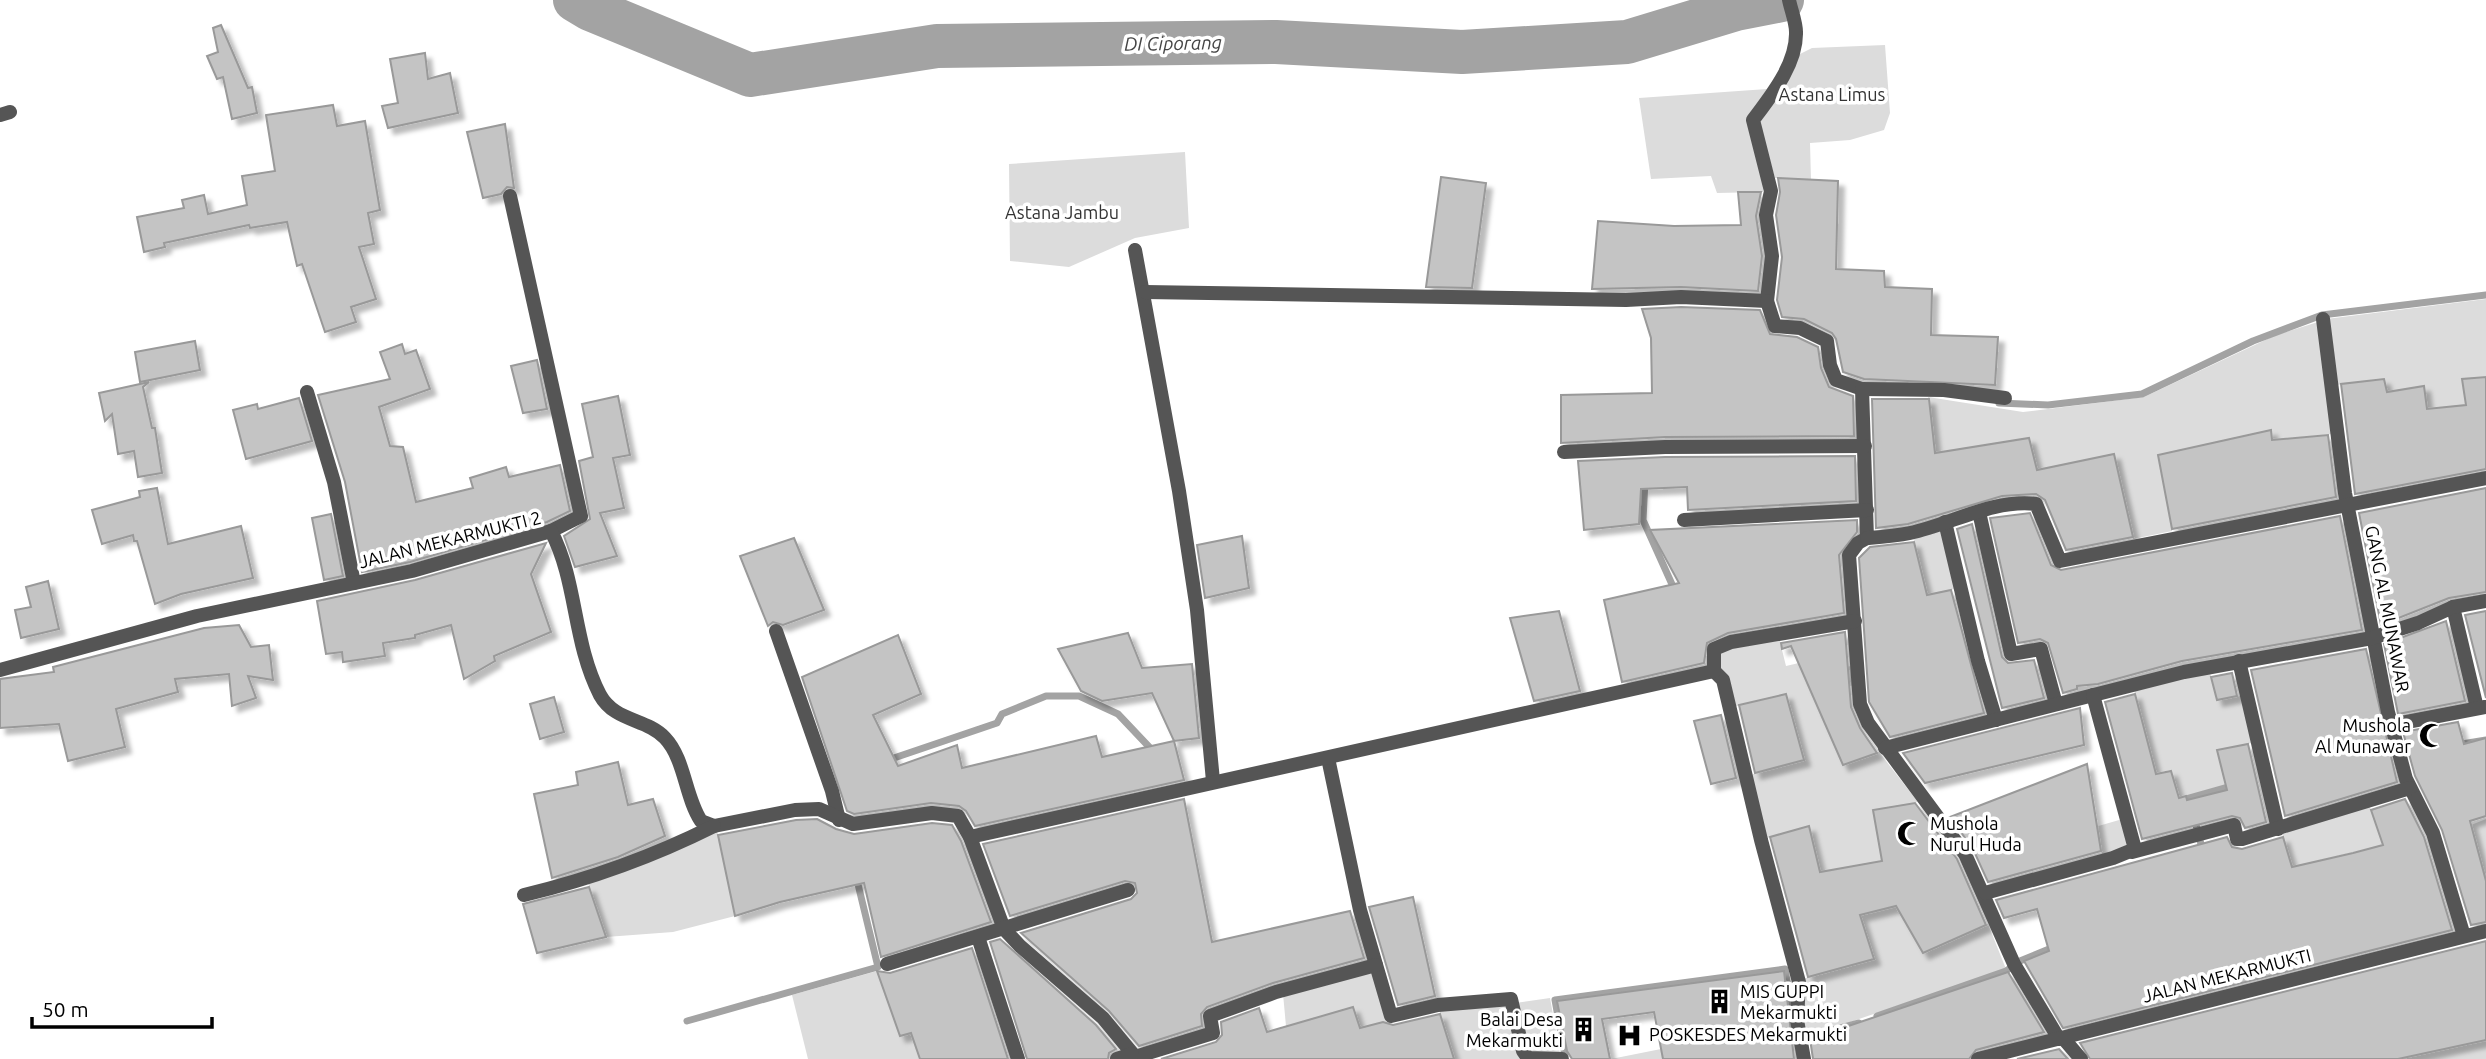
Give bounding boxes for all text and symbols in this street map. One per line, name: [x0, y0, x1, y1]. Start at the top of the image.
water label: DI Ciporang: [1124, 31, 1222, 55]
park label: Astana Limus: [1779, 84, 1886, 104]
park label: Astana Jambu: [1005, 202, 1119, 222]
street label: JALAN MEKARMUKTI 2: [357, 507, 543, 571]
street label: GANG AL MUNAWAR: [2362, 524, 2414, 694]
place label: Mushola Al Munawar: [2315, 715, 2411, 756]
mosque icon: Mushola Al Munawar: [2417, 722, 2445, 750]
place label: Mushola Nurul Huda: [1930, 813, 2022, 854]
mosque icon: Mushola Nurul Huda: [1896, 820, 1924, 848]
street label: JALAN MEKARMUKTI: [2140, 944, 2313, 1006]
place label: MIS GUPPI Mekarmukti: [1740, 981, 1837, 1022]
scale bar: [32, 986, 212, 1030]
building icon: MIS GUPPI Mekarmukti: [1706, 988, 1734, 1016]
text: 50 m: [42, 997, 89, 1021]
place label: Balai Desa Mekarmukti: [1466, 1009, 1563, 1050]
building icon: Balai Desa Mekarmukti: [1569, 1016, 1597, 1044]
hospital icon: POSKESDES Mekarmukti: [1615, 1021, 1643, 1049]
place label: POSKESDES Mekarmukti: [1649, 1024, 1847, 1044]

